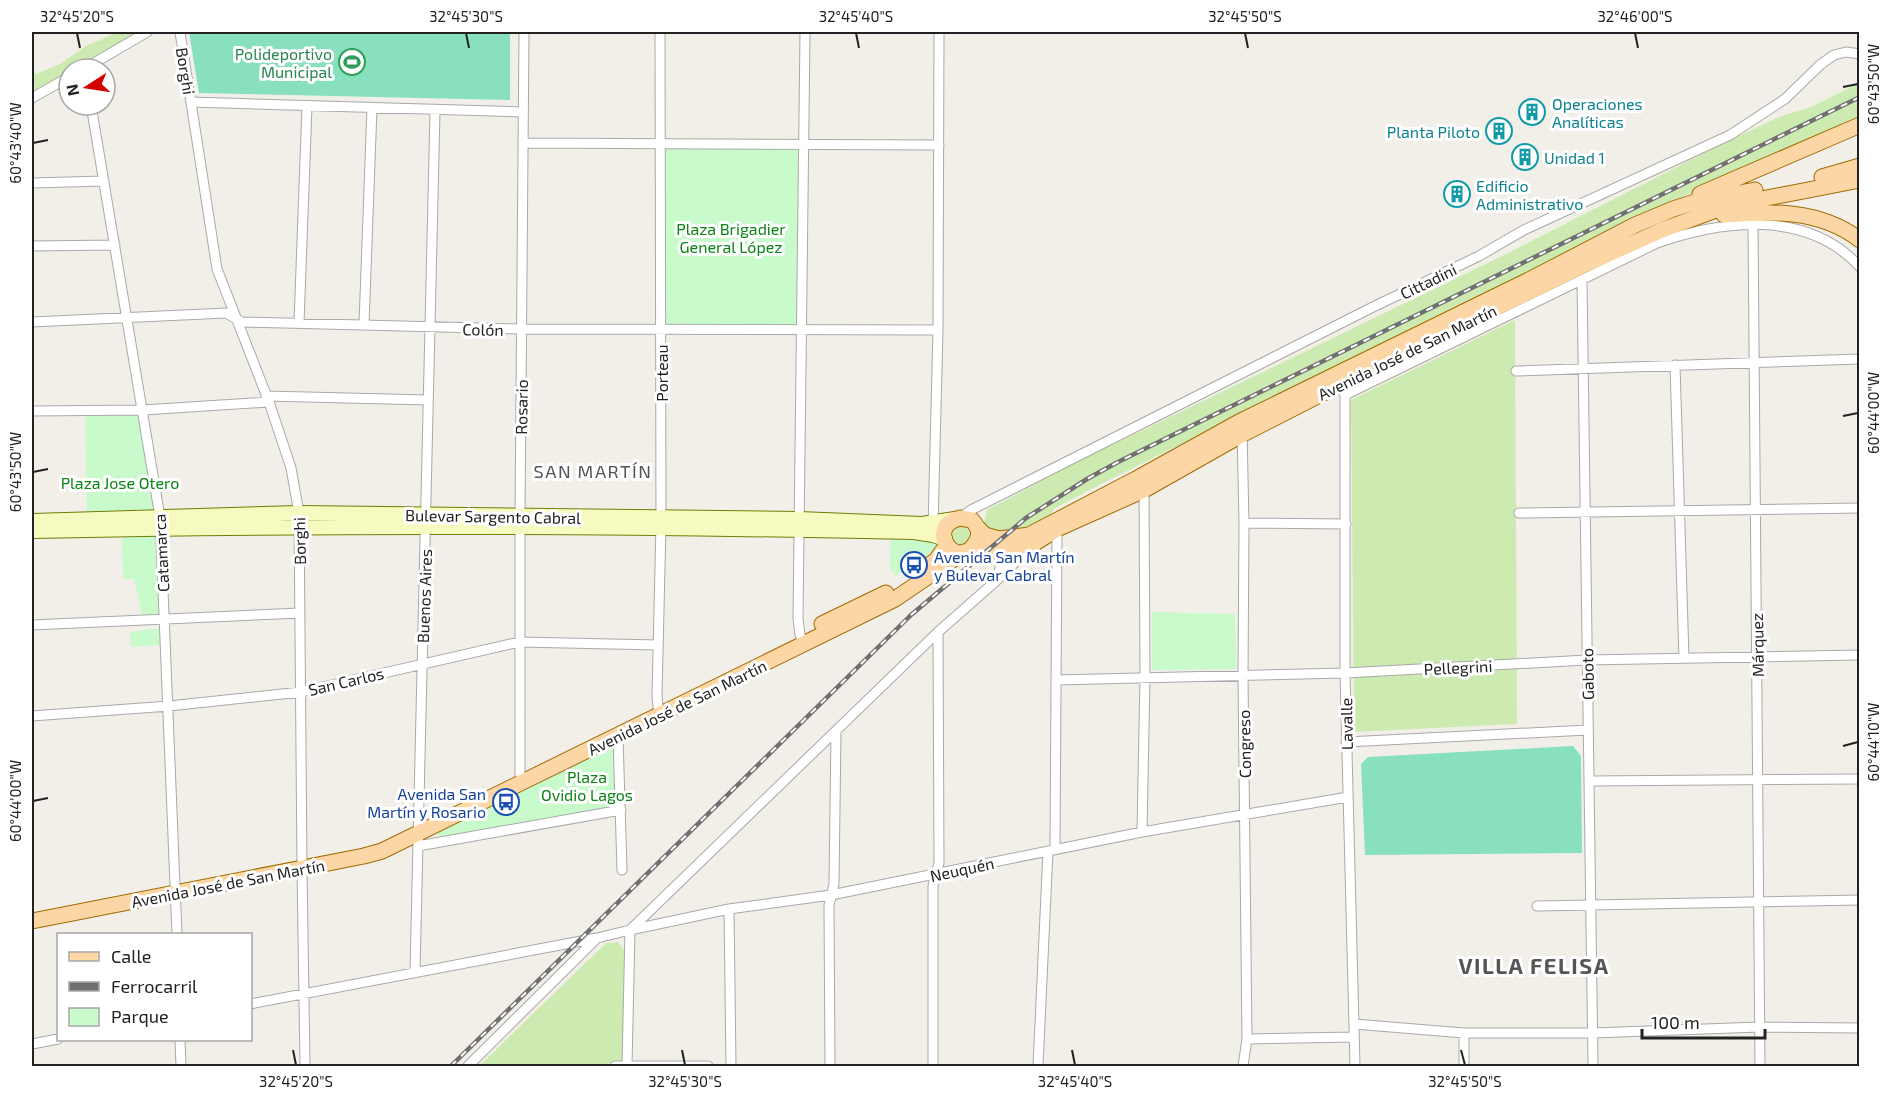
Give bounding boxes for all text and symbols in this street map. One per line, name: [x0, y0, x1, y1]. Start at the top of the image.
text: 32°45'20"S: [40, 7, 114, 25]
text: 32°45'30"S: [429, 7, 503, 25]
text: 32°45'40"S: [819, 7, 893, 25]
text: 32°45'50"S: [1208, 7, 1282, 25]
text: 32°46'00"S: [1598, 7, 1672, 25]
place label: Polideportivo Municipal: [235, 44, 332, 81]
text: 60°43'50"W: [1864, 44, 1882, 124]
street label: Borghi: [173, 46, 199, 96]
sports icon: Polideportivo Municipal: [337, 47, 367, 77]
north arrow: [57, 57, 117, 117]
text: N: [61, 83, 82, 98]
place label: Operaciones Analíticas: [1552, 94, 1643, 131]
building icon: Operaciones Analíticas: [1517, 97, 1547, 127]
text: 60°43'40"W: [6, 102, 24, 184]
building icon: Planta Piloto: [1484, 116, 1514, 146]
place label: Planta Piloto: [1387, 122, 1480, 141]
building icon: Unidad 1: [1510, 142, 1540, 172]
place label: Unidad 1: [1544, 148, 1605, 167]
place label: Edificio Administrativo: [1476, 176, 1583, 213]
building icon: Edificio Administrativo: [1442, 179, 1472, 209]
park label: Plaza Brigadier General López: [676, 219, 786, 256]
street label: Cittadini: [1397, 259, 1459, 303]
street label: Avenida José de San Martín: [1315, 300, 1499, 404]
street label: Colón: [462, 319, 504, 339]
street label: Porteau: [652, 344, 671, 402]
text: 60°44'00"W: [1864, 372, 1882, 454]
street label: Rosario: [511, 379, 531, 435]
text: 60°43'50"W: [6, 432, 24, 512]
district label: SAN MARTÍN: [534, 460, 652, 482]
park label: Plaza Jose Otero: [61, 473, 179, 492]
street label: Bulevar Sargento Cabral: [405, 505, 581, 527]
street label: Catamarca: [149, 513, 173, 593]
street label: Borghi: [289, 517, 309, 565]
place label: Avenida San Martín y Bulevar Cabral: [934, 547, 1075, 584]
street label: Buenos Aires: [413, 549, 435, 643]
bus stop icon: Avenida San Martín y Bulevar Cabral: [899, 550, 929, 580]
street label: Márquez: [1747, 613, 1767, 677]
street label: Gaboto: [1577, 648, 1597, 700]
street label: Avenida José de San Martín: [585, 655, 769, 759]
street label: Pellegrini: [1423, 656, 1493, 678]
street label: San Carlos: [306, 663, 386, 699]
street label: Lavalle: [1336, 698, 1356, 750]
text: 60°44'10"W: [1864, 702, 1882, 782]
street label: Congreso: [1234, 710, 1254, 778]
text: 60°44'00"W: [6, 760, 24, 842]
park label: Plaza Ovidio Lagos: [541, 767, 633, 804]
place label: Avenida San Martín y Rosario: [367, 784, 486, 821]
bus stop icon: Avenida San Martín y Rosario: [491, 787, 521, 817]
street label: Neuquén: [928, 853, 996, 885]
street label: Avenida José de San Martín: [130, 855, 326, 911]
legend: [57, 933, 252, 1041]
text: Calle: [111, 945, 152, 967]
district label: VILLA FELISA: [1458, 952, 1610, 978]
text: Ferrocarril: [111, 975, 198, 997]
scale bar: [1642, 1002, 1765, 1040]
text: Parque: [111, 1005, 169, 1027]
text: 100 m: [1651, 1011, 1700, 1033]
text: 32°45'20"S: [259, 1072, 333, 1090]
text: 32°45'30"S: [648, 1072, 722, 1090]
text: 32°45'40"S: [1038, 1072, 1112, 1090]
text: 32°45'50"S: [1428, 1072, 1502, 1090]

